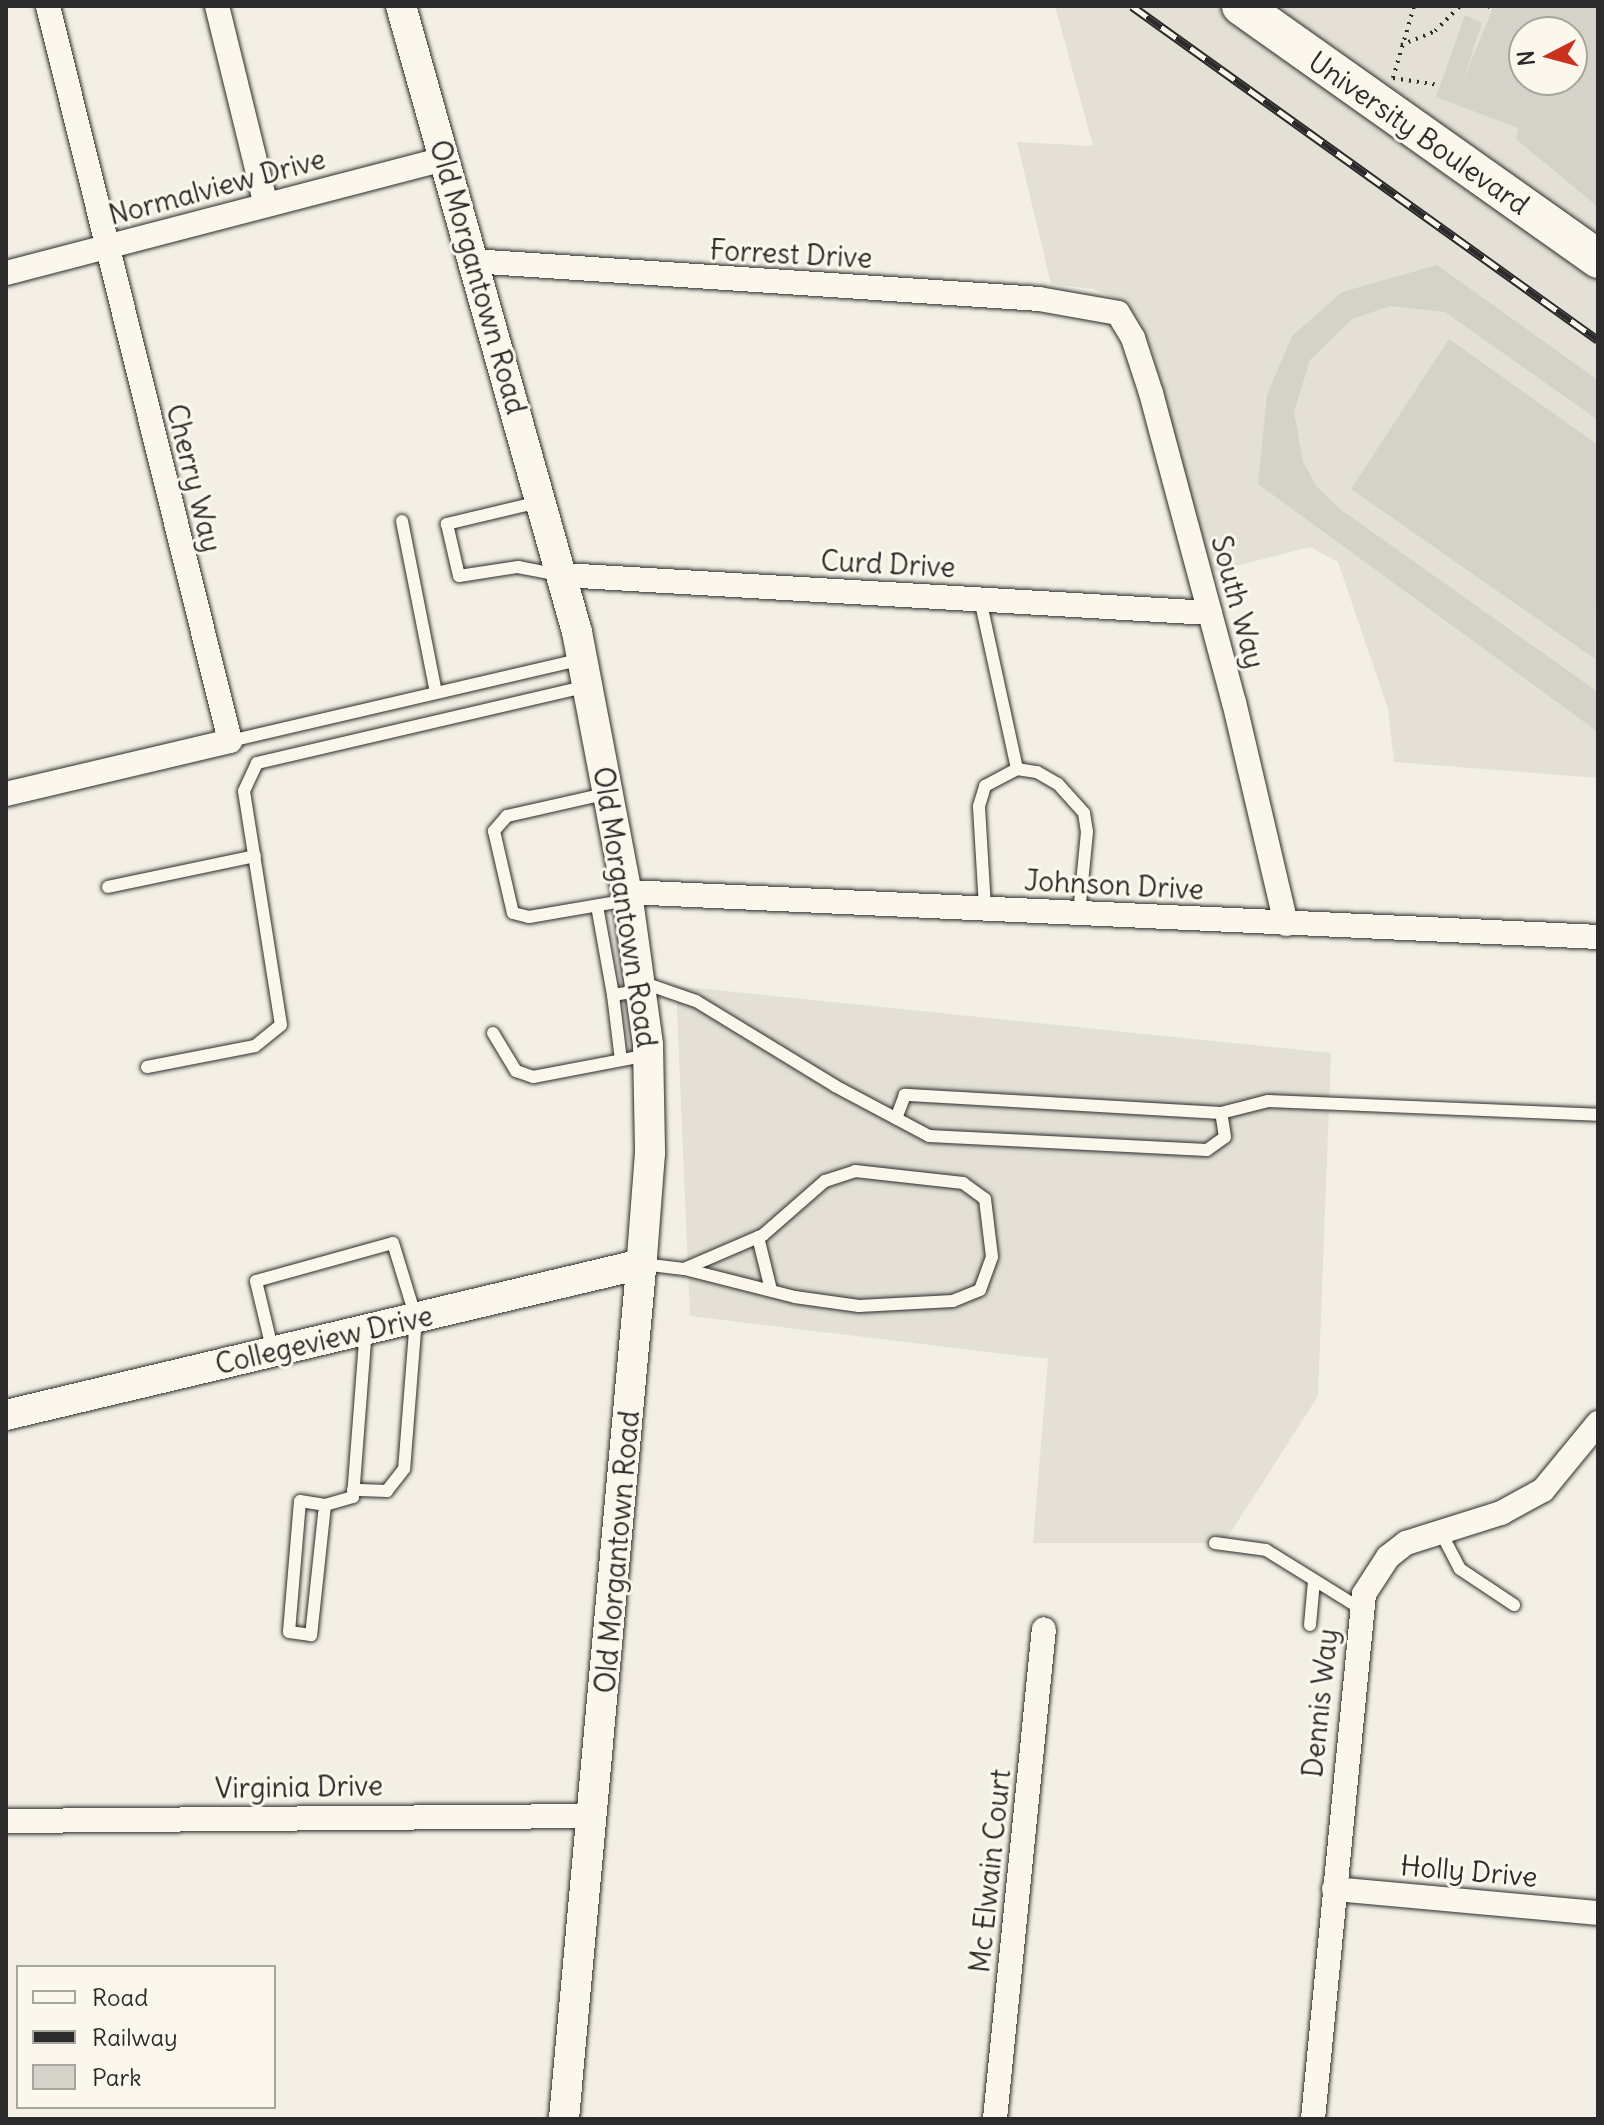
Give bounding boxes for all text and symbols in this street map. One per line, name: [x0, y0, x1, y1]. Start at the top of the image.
north arrow: [1508, 16, 1588, 96]
street label: University Boulevard: [1302, 44, 1536, 222]
text: N: [1511, 49, 1541, 67]
street label: Old Morgantown Road: [423, 136, 533, 418]
street label: Normalview Drive: [105, 142, 329, 232]
street label: Forrest Drive: [709, 233, 873, 275]
street label: Cherry Way: [159, 400, 229, 556]
street label: South Way: [1204, 532, 1272, 672]
street label: Curd Drive: [820, 544, 956, 584]
street label: Old Morgantown Road: [586, 764, 664, 1050]
street label: Johnson Drive: [1023, 864, 1205, 906]
street label: Collegeview Drive: [212, 1299, 436, 1381]
street label: Old Morgantown Road: [588, 1409, 646, 1695]
street label: Dennis Way: [1295, 1627, 1345, 1779]
street label: Mc Elwain Court: [963, 1768, 1017, 1974]
street label: Virginia Drive: [215, 1769, 383, 1805]
street label: Holly Drive: [1399, 1848, 1539, 1894]
legend: [16, 1965, 276, 2109]
text: Road: [92, 1982, 148, 2012]
text: Railway: [92, 2022, 178, 2052]
text: Park: [92, 2062, 142, 2092]

